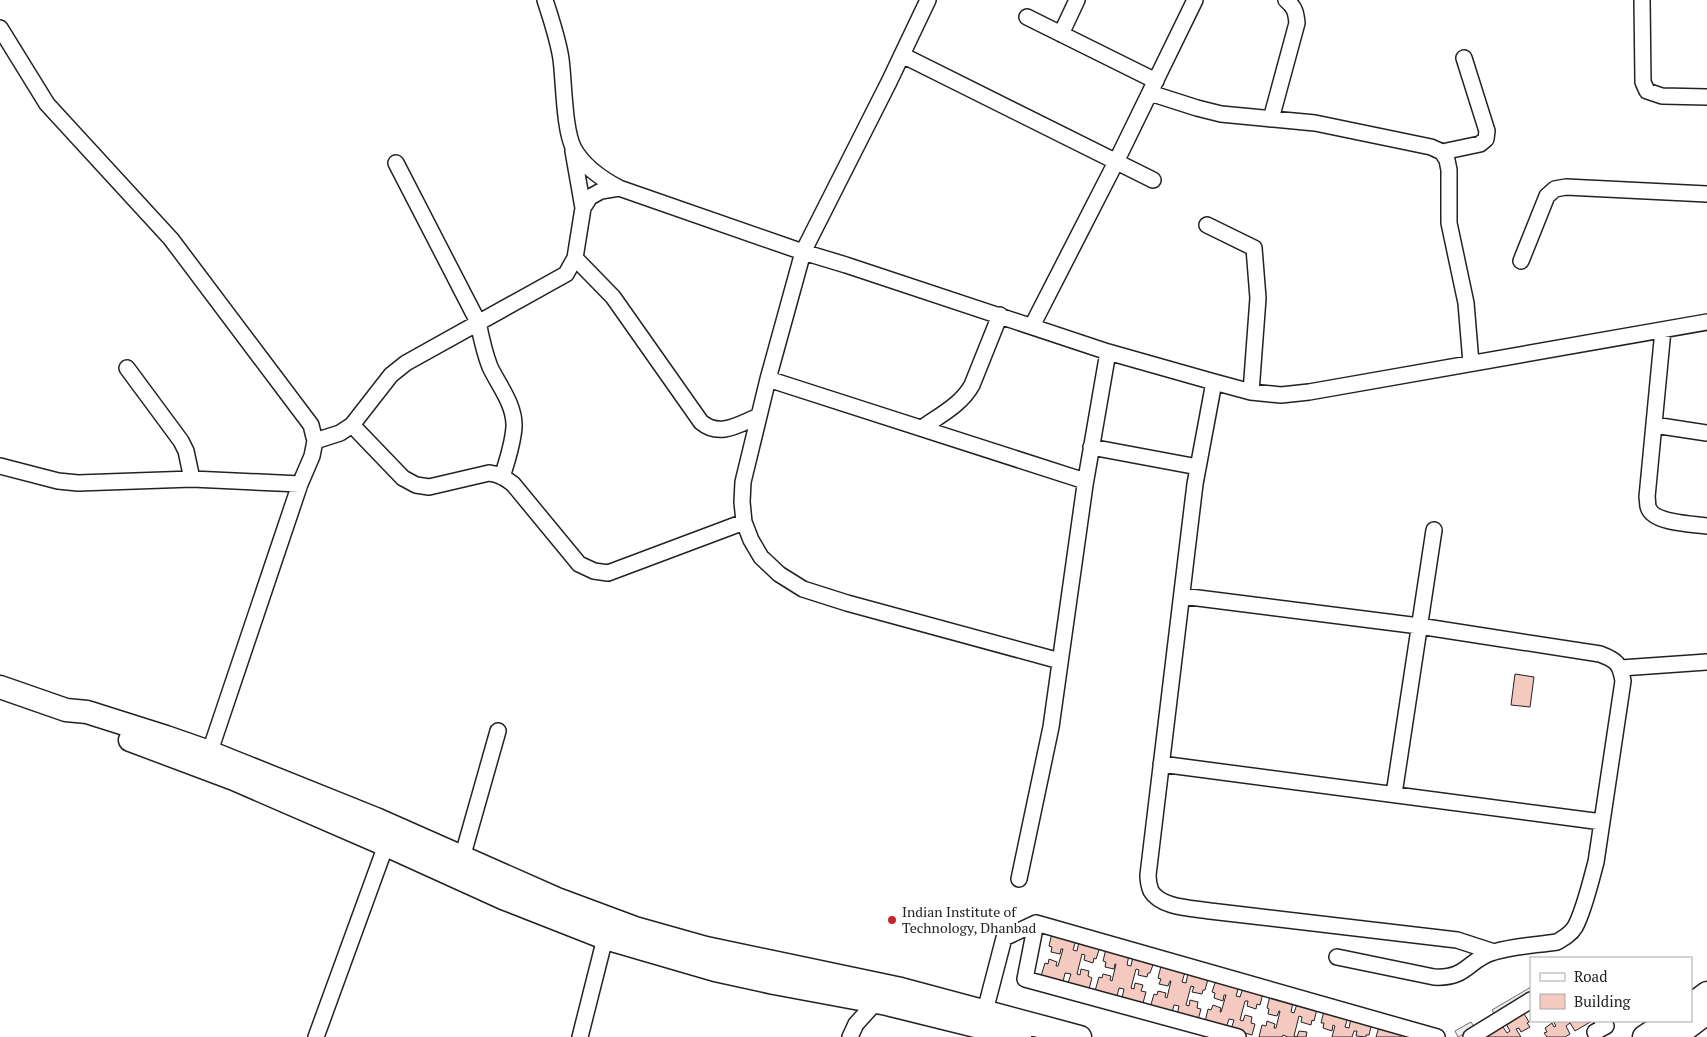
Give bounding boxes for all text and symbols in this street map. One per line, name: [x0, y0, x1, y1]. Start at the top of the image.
place label: Indian Institute of Technology, Dhanbad: [902, 902, 1036, 937]
marker: Indian Institute of Technology, Dhanbad: [886, 914, 898, 926]
legend: [1530, 957, 1692, 1022]
text: Road: [1574, 966, 1607, 986]
text: Building: [1574, 991, 1632, 1011]

